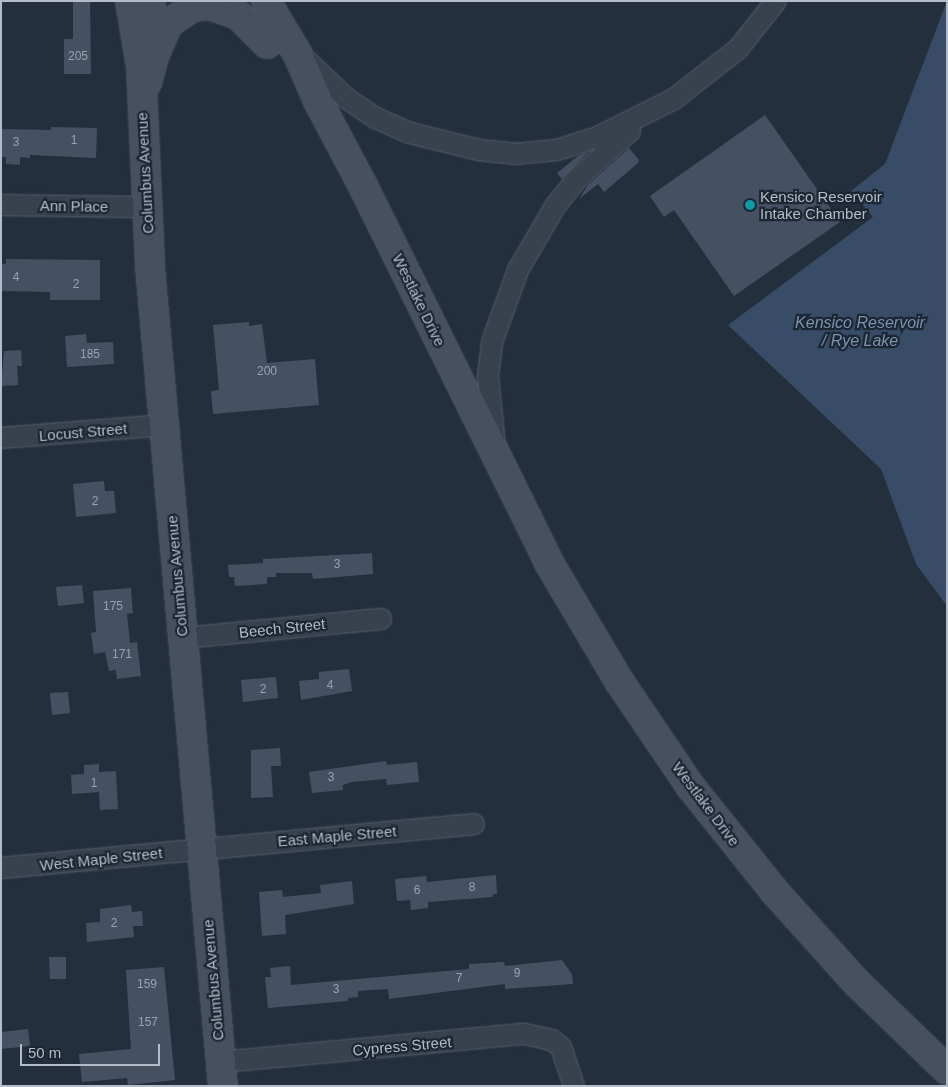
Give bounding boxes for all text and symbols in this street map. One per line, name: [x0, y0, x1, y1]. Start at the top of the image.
house number: 205: [68, 50, 88, 64]
street label: Columbus Avenue: [133, 111, 157, 235]
house number: 1: [71, 134, 77, 148]
house number: 3: [13, 136, 19, 150]
place label: Kensico Reservoir Intake Chamber: [760, 187, 882, 222]
street label: Ann Place: [40, 196, 108, 216]
marker: Kensico Reservoir Intake Chamber: [744, 199, 756, 211]
street label: Westlake Drive: [389, 251, 449, 349]
house number: 4: [13, 271, 19, 285]
house number: 2: [73, 278, 79, 292]
water label: Kensico Reservoir / Rye Lake: [795, 313, 925, 351]
house number: 185: [80, 348, 100, 362]
house number: 200: [257, 365, 277, 379]
street label: Locust Street: [38, 419, 128, 445]
house number: 2: [92, 495, 98, 509]
street label: Columbus Avenue: [163, 514, 191, 638]
house number: 3: [334, 558, 340, 572]
house number: 175: [103, 600, 123, 614]
street label: Beech Street: [238, 615, 326, 641]
house number: 171: [112, 648, 132, 662]
house number: 4: [327, 679, 333, 693]
house number: 2: [260, 683, 266, 697]
street label: Westlake Drive: [669, 758, 743, 850]
house number: 3: [328, 771, 334, 785]
house number: 1: [91, 777, 97, 791]
street label: East Maple Street: [277, 822, 397, 850]
street label: West Maple Street: [39, 844, 163, 874]
house number: 8: [469, 881, 475, 895]
house number: 6: [414, 884, 420, 898]
house number: 2: [111, 917, 117, 931]
street label: Columbus Avenue: [199, 918, 227, 1042]
house number: 9: [514, 967, 520, 981]
house number: 7: [456, 972, 462, 986]
house number: 159: [137, 978, 157, 992]
house number: 3: [333, 983, 339, 997]
house number: 157: [138, 1016, 158, 1030]
street label: Cypress Street: [352, 1033, 452, 1059]
scale bar: [22, 1034, 162, 1066]
text: 50 m: [28, 1044, 61, 1061]

